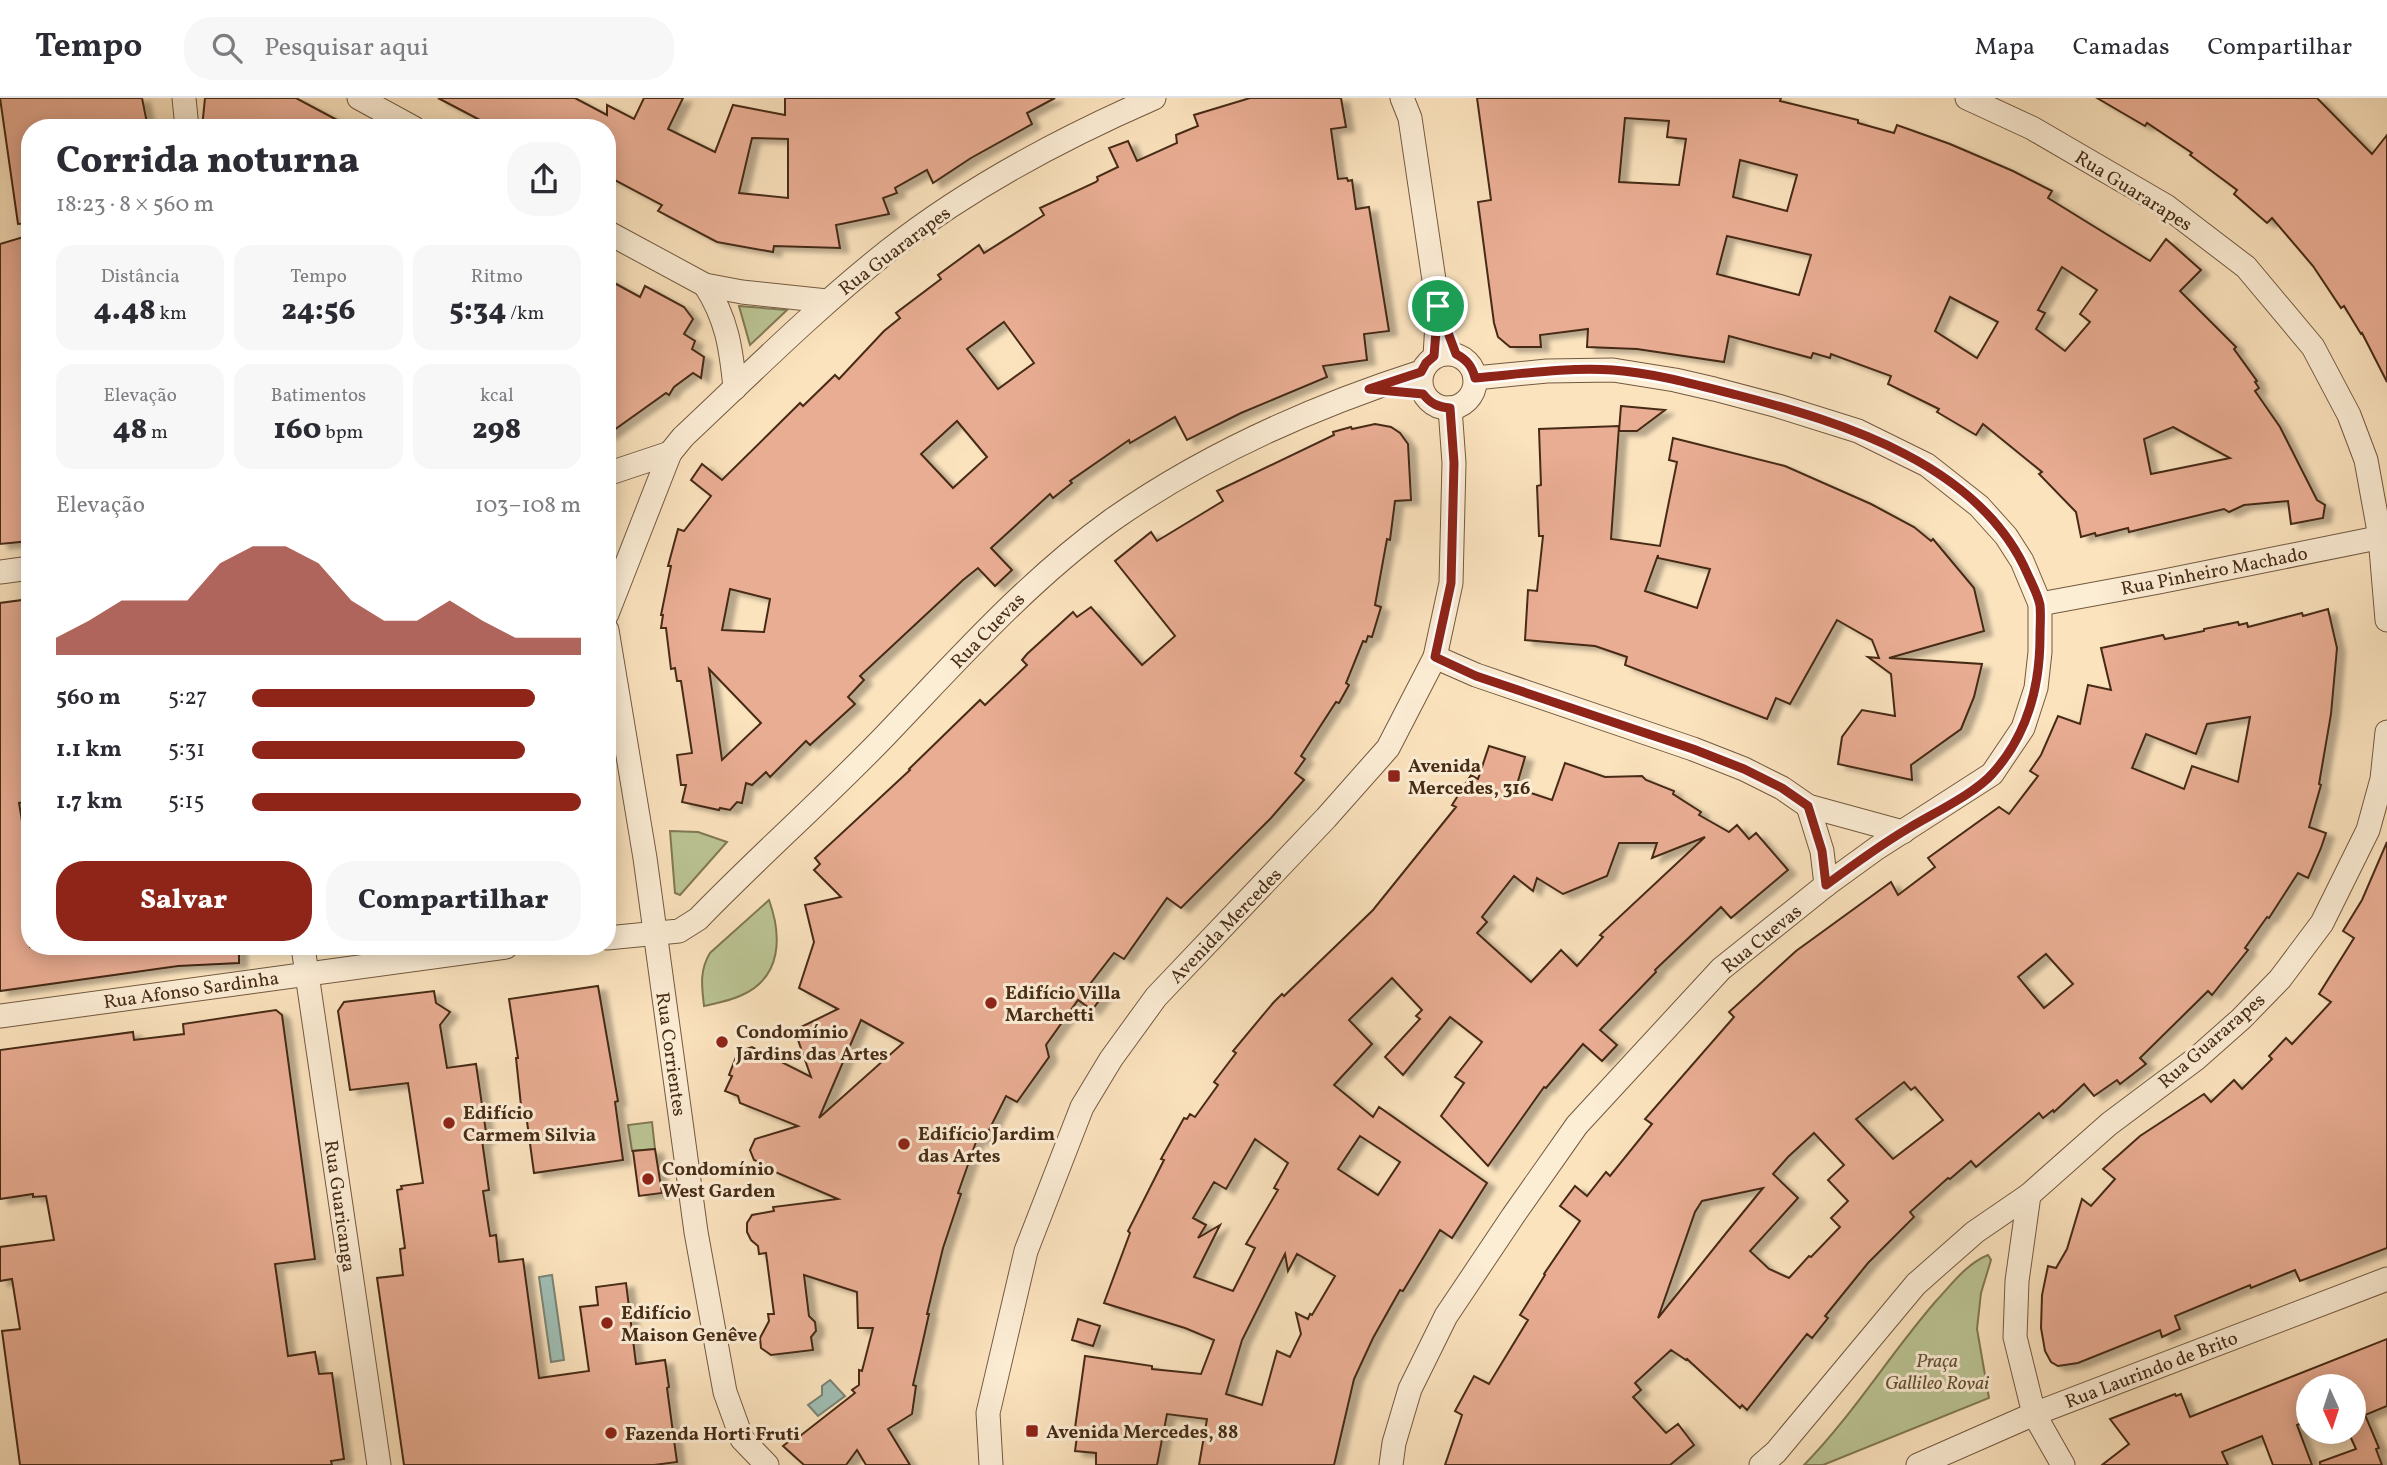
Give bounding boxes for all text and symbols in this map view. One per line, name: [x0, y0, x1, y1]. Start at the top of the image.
search box: [184, 17, 674, 80]
text: Tempo: [35, 25, 142, 71]
icon: search: [208, 29, 246, 67]
text: Pesquisar aqui: [264, 30, 429, 66]
text: Mapa: [1975, 31, 2035, 65]
text: Camadas: [2073, 31, 2169, 65]
text: Compartilhar: [2207, 31, 2352, 65]
text: Corrida noturna: [56, 136, 359, 189]
button: share: [507, 142, 581, 216]
street label: Rua Guararapes: [2069, 145, 2197, 238]
text: 18:23 · 8 × 560 m: [56, 189, 214, 221]
street label: Rua Guararapes: [834, 201, 957, 302]
text: Distância: [101, 264, 180, 290]
text: Tempo: [290, 264, 347, 290]
text: Ritmo: [471, 264, 523, 290]
pin: [1408, 276, 1468, 336]
icon: arrive: [1419, 287, 1457, 325]
text: 4.48: [94, 290, 156, 332]
text: 24:56: [282, 290, 355, 332]
text: 5:34: [449, 290, 506, 332]
text: km: [156, 301, 187, 327]
text: /km: [506, 301, 544, 327]
text: Elevação: [103, 383, 177, 409]
text: Batimentos: [271, 383, 366, 409]
text: kcal: [480, 383, 514, 409]
text: 48: [112, 409, 147, 451]
text: 160: [274, 409, 321, 451]
text: 298: [472, 409, 521, 451]
text: m: [147, 420, 168, 446]
text: bpm: [321, 420, 363, 446]
text: Elevação: [56, 490, 145, 522]
text: 103–108 m: [475, 490, 581, 522]
street label: Rua Pinheiro Machado: [2119, 541, 2310, 603]
street label: Rua Cuevas: [946, 588, 1031, 675]
text: 560 m: [56, 682, 121, 714]
text: 5:27: [168, 682, 207, 714]
text: 1.1 km: [56, 734, 122, 766]
text: 5:31: [168, 734, 205, 766]
place label: Avenida Mercedes, 316: [1408, 754, 1530, 802]
marker: Avenida Mercedes, 316: [1386, 768, 1402, 784]
text: 1.7 km: [56, 786, 123, 818]
text: 5:15: [168, 786, 204, 818]
button: Salvar: [56, 861, 312, 941]
button: Compartilhar: [326, 861, 581, 941]
street label: Avenida Mercedes: [1164, 863, 1289, 990]
street label: Rua Cuevas: [1717, 899, 1808, 980]
street label: Rua Afonso Sardinha: [102, 966, 281, 1016]
place label: Edifício Villa Marchetti: [1005, 981, 1121, 1029]
street label: Rua Guararapes: [2153, 988, 2271, 1095]
street label: Rua Corrientes: [648, 991, 692, 1118]
marker: Edifício Villa Marchetti: [983, 995, 999, 1011]
place label: Condomínio Jardins das Artes: [735, 1020, 888, 1068]
marker: Condomínio Jardins das Artes: [714, 1034, 730, 1050]
place label: Edifício Carmem Silvia: [463, 1101, 596, 1149]
marker: Edifício Carmem Silvia: [441, 1115, 457, 1131]
place label: Edifício Jardim das Artes: [918, 1122, 1055, 1170]
marker: Edifício Jardim das Artes: [896, 1136, 912, 1152]
street label: Rua Guaricanga: [317, 1139, 361, 1274]
place label: Condomínio West Garden: [662, 1157, 775, 1205]
marker: Condomínio West Garden: [640, 1171, 656, 1187]
place label: Edifício Maison Genêve: [621, 1301, 758, 1349]
marker: Edifício Maison Genêve: [599, 1315, 615, 1331]
street label: Rua Laurindo de Brito: [2062, 1326, 2242, 1416]
park label: Praça Gallileo Rovai: [1885, 1349, 1989, 1397]
north arrow: [2296, 1374, 2366, 1444]
map controls: [2296, 1374, 2366, 1444]
place label: Avenida Mercedes, 88: [1046, 1420, 1238, 1446]
place label: Fazenda Horti Fruti: [625, 1422, 800, 1448]
marker: Avenida Mercedes, 88: [1024, 1423, 1040, 1439]
marker: Fazenda Horti Fruti: [603, 1425, 619, 1441]

